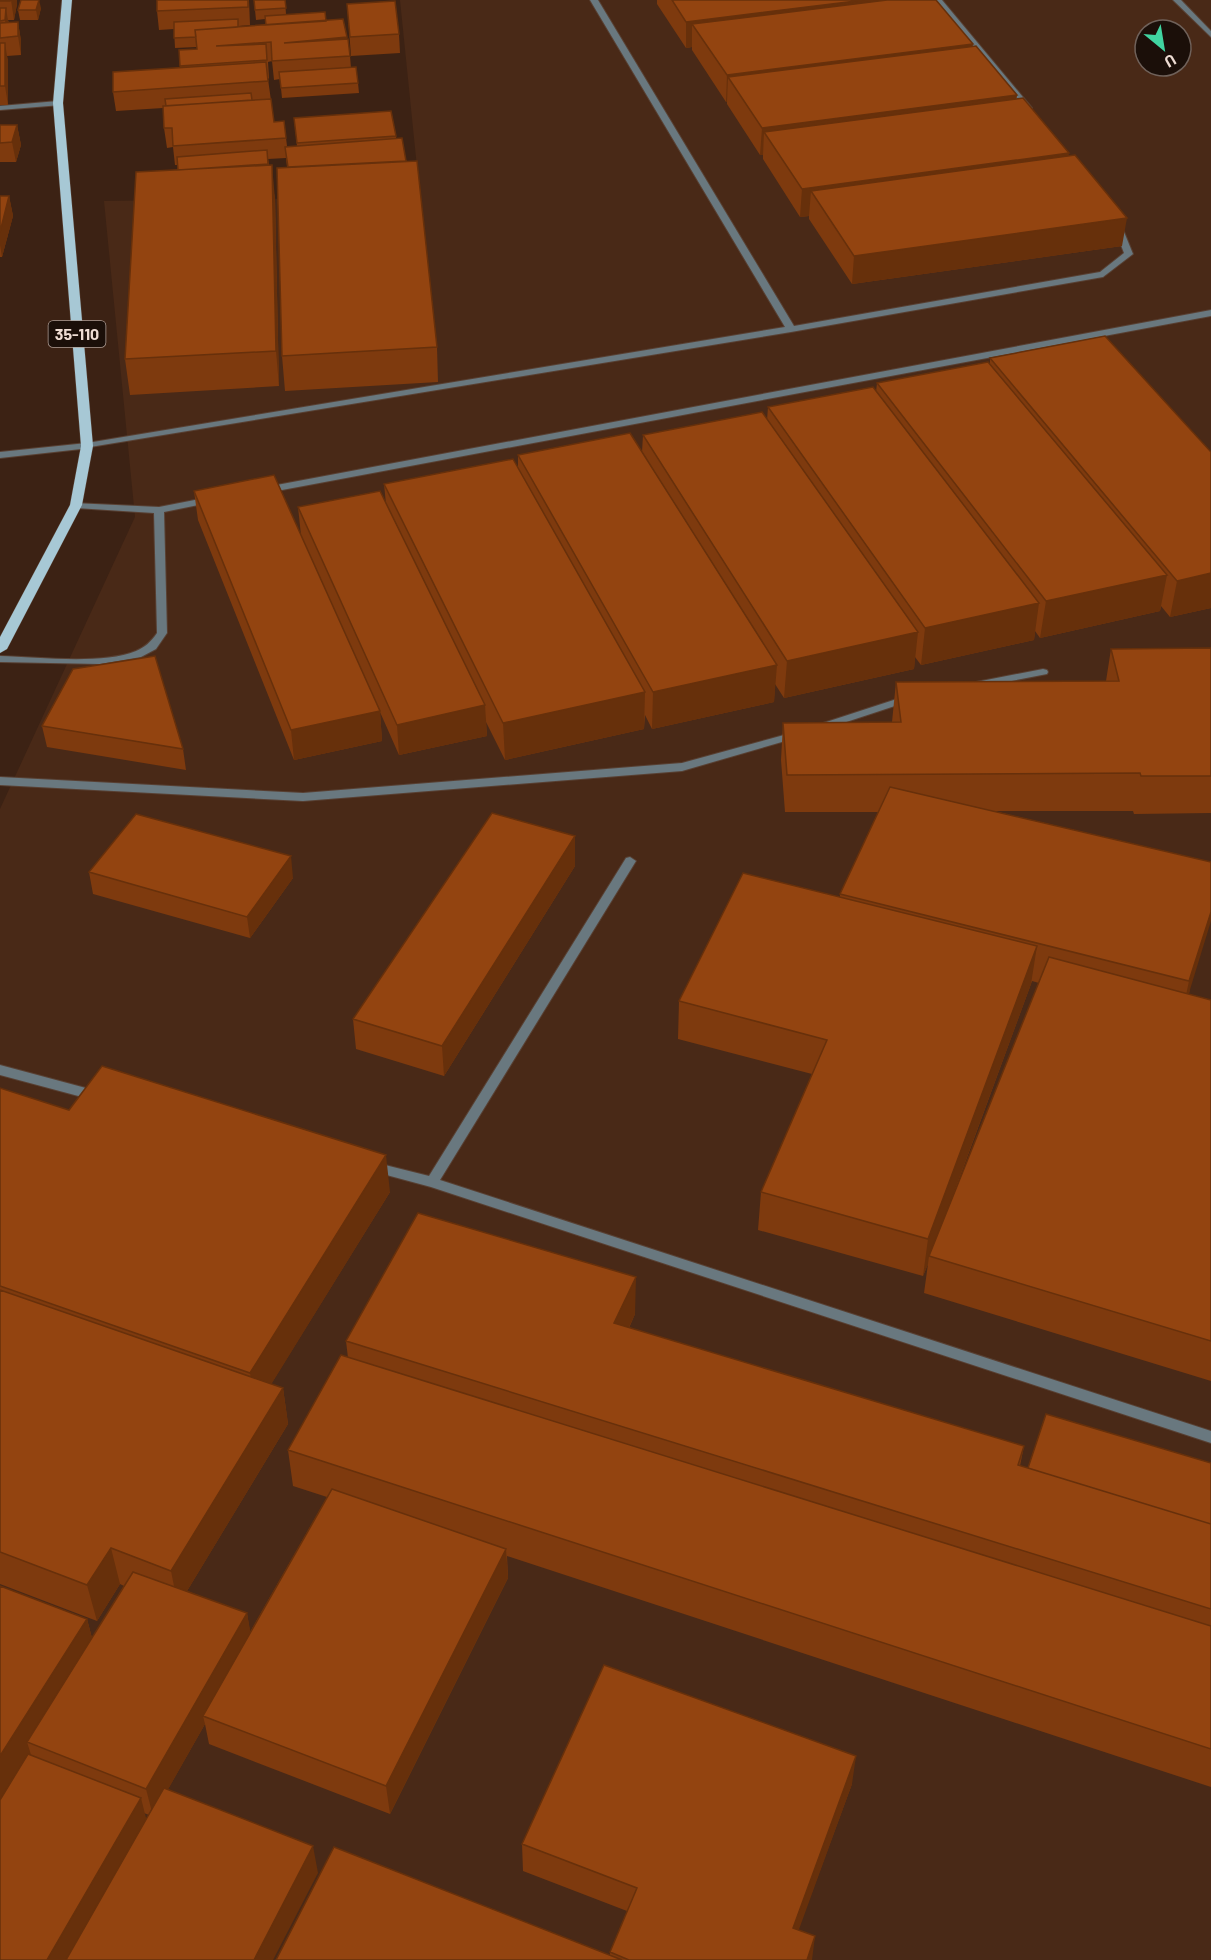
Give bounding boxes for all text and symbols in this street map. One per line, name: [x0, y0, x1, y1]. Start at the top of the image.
north arrow: [1133, 18, 1193, 78]
text: U: [1162, 51, 1180, 72]
road number: 35-110: [48, 321, 106, 347]

